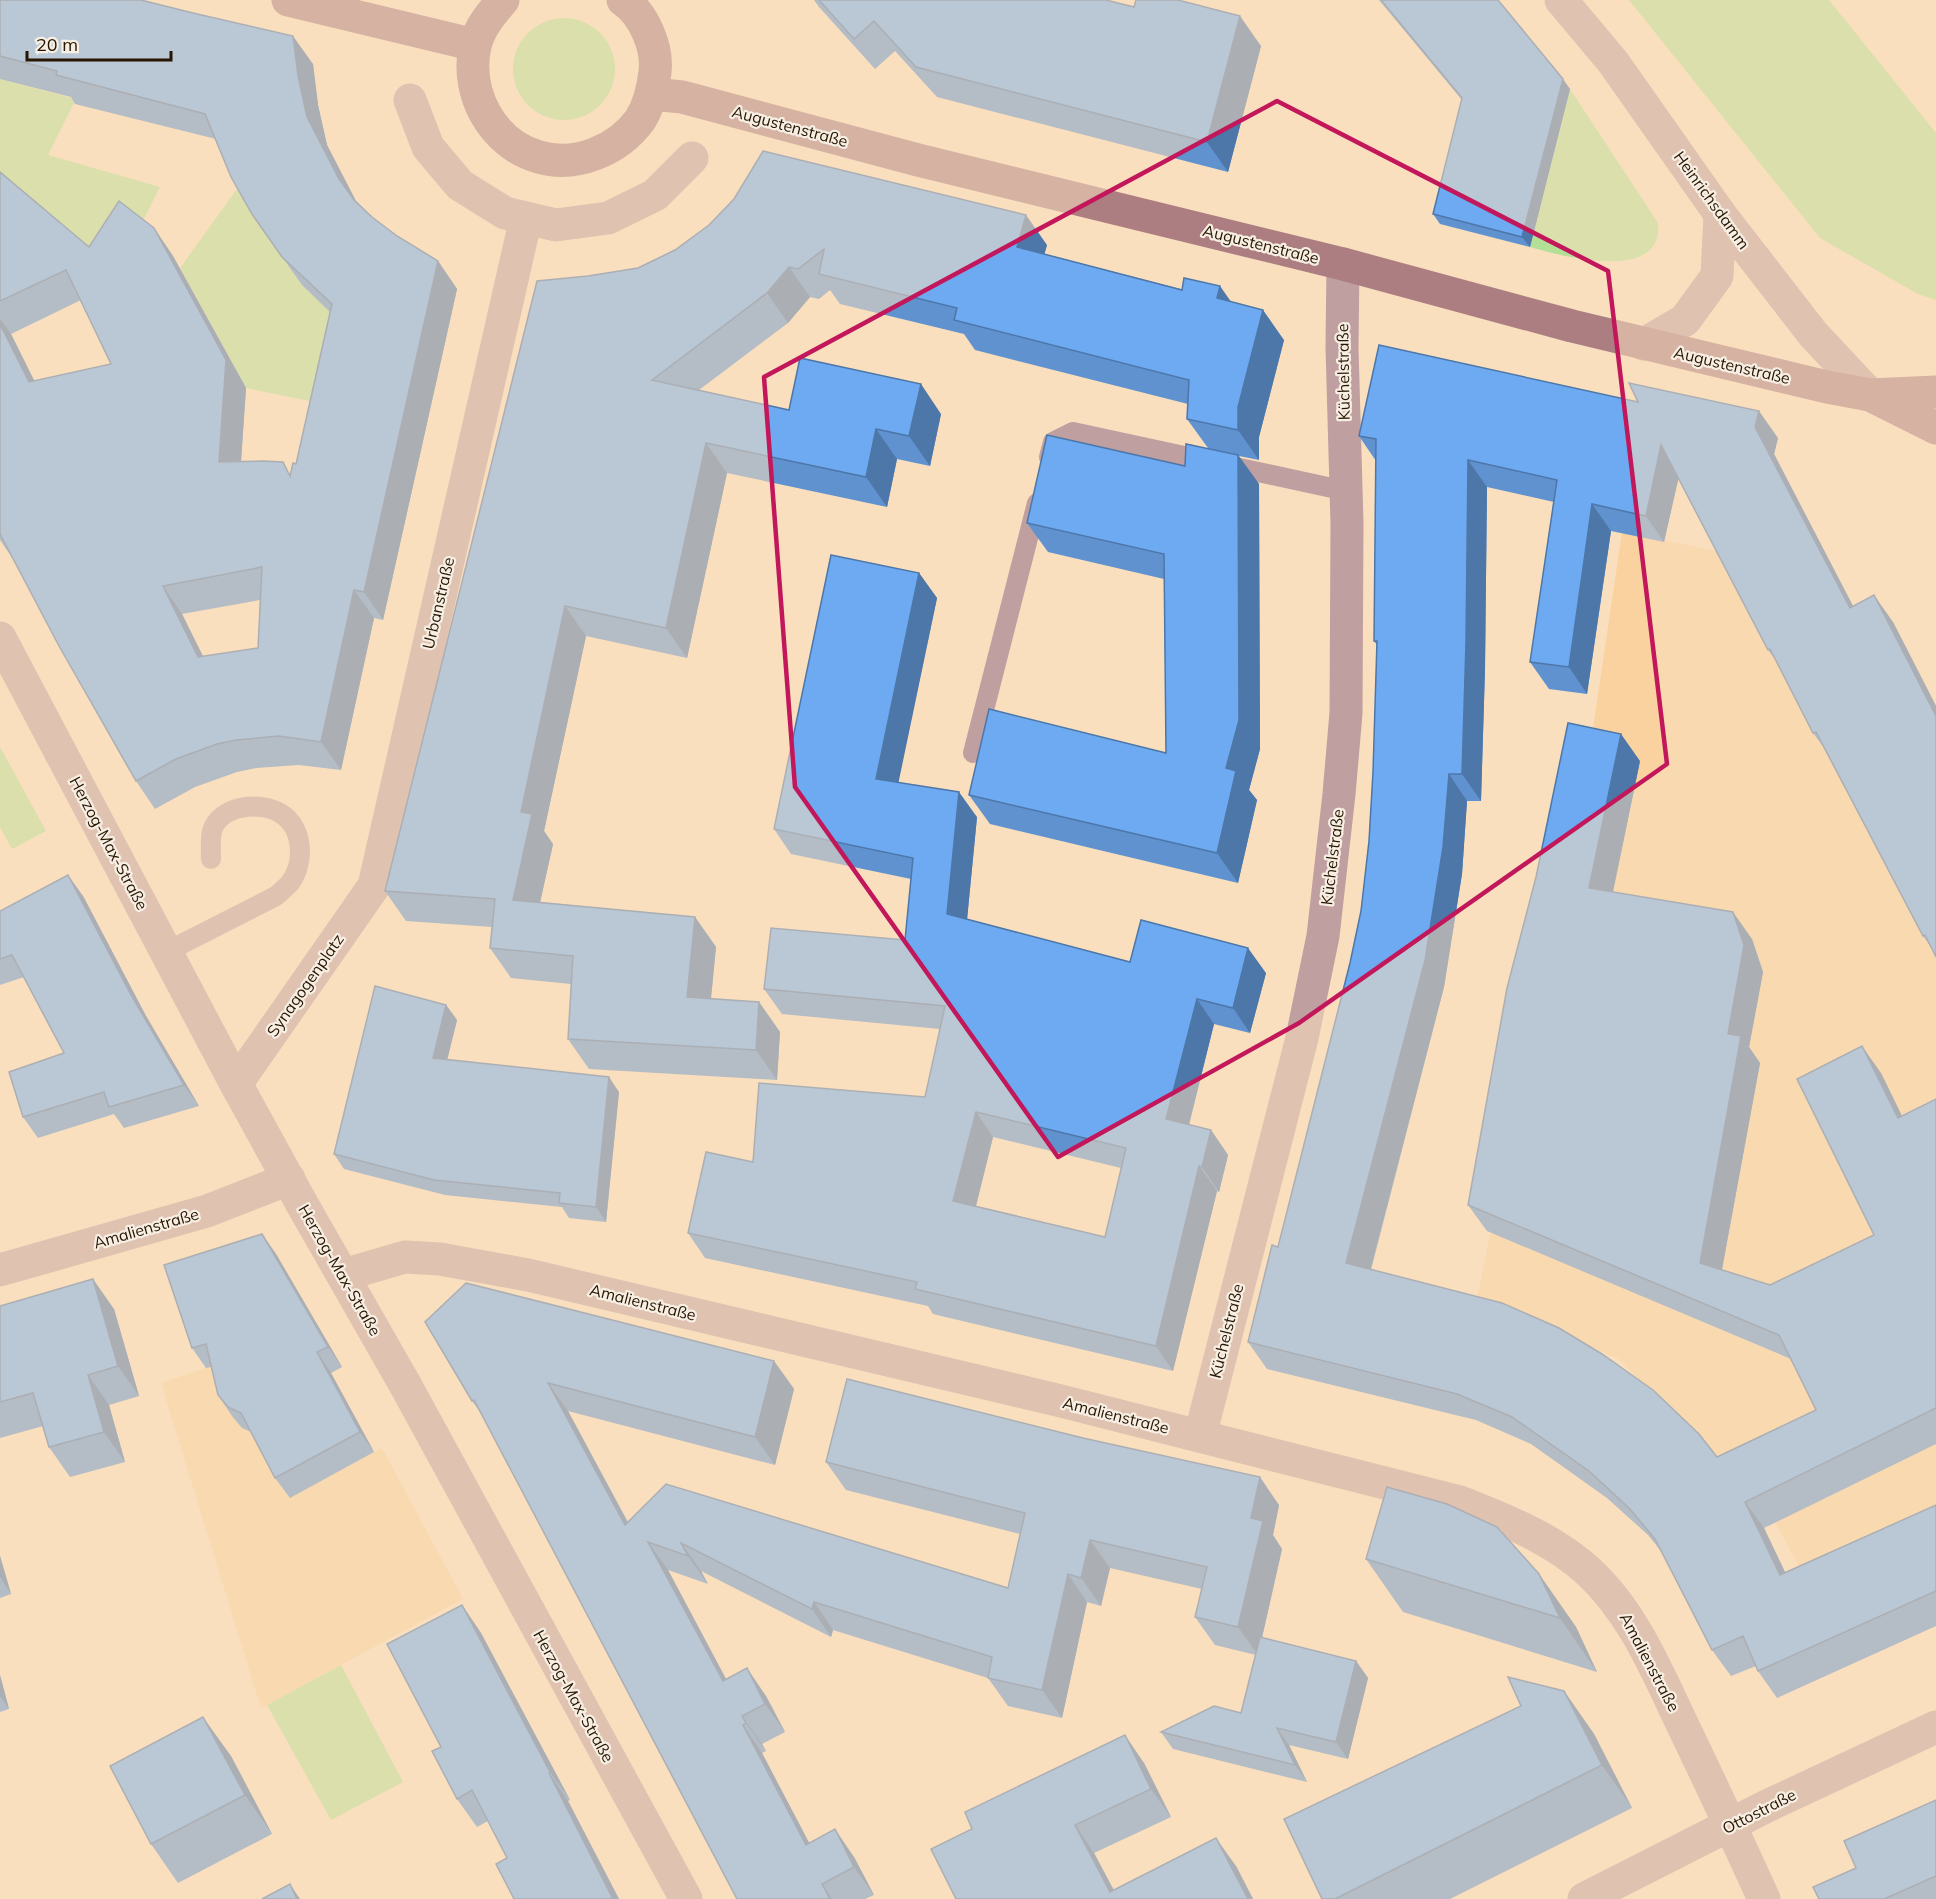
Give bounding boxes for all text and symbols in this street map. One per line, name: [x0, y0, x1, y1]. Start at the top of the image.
scale bar: [27, 24, 171, 62]
text: 20 m: [36, 33, 78, 56]
street label: Augustenstraße: [730, 101, 850, 151]
street label: Heinrichsdamm: [1670, 147, 1754, 253]
street label: Augustenstraße: [1201, 220, 1321, 268]
street label: Küchelstraße: [1332, 324, 1354, 420]
street label: Augustenstraße: [1672, 342, 1792, 388]
street label: Urbanstraße: [418, 555, 458, 651]
street label: Herzog-Max-Straße: [65, 773, 153, 913]
street label: Küchelstraße: [1316, 808, 1348, 906]
street label: Synagogenplatz: [262, 930, 348, 1040]
street label: Herzog-Max-Straße: [294, 1201, 386, 1339]
street label: Amalienstraße: [91, 1203, 201, 1253]
street label: Amalienstraße: [588, 1279, 698, 1325]
street label: Küchelstraße: [1205, 1282, 1247, 1380]
street label: Amalienstraße: [1061, 1392, 1171, 1438]
street label: Amalienstraße: [1616, 1609, 1684, 1715]
street label: Herzog-Max-Straße: [529, 1626, 619, 1766]
street label: Ottostraße: [1719, 1784, 1799, 1838]

